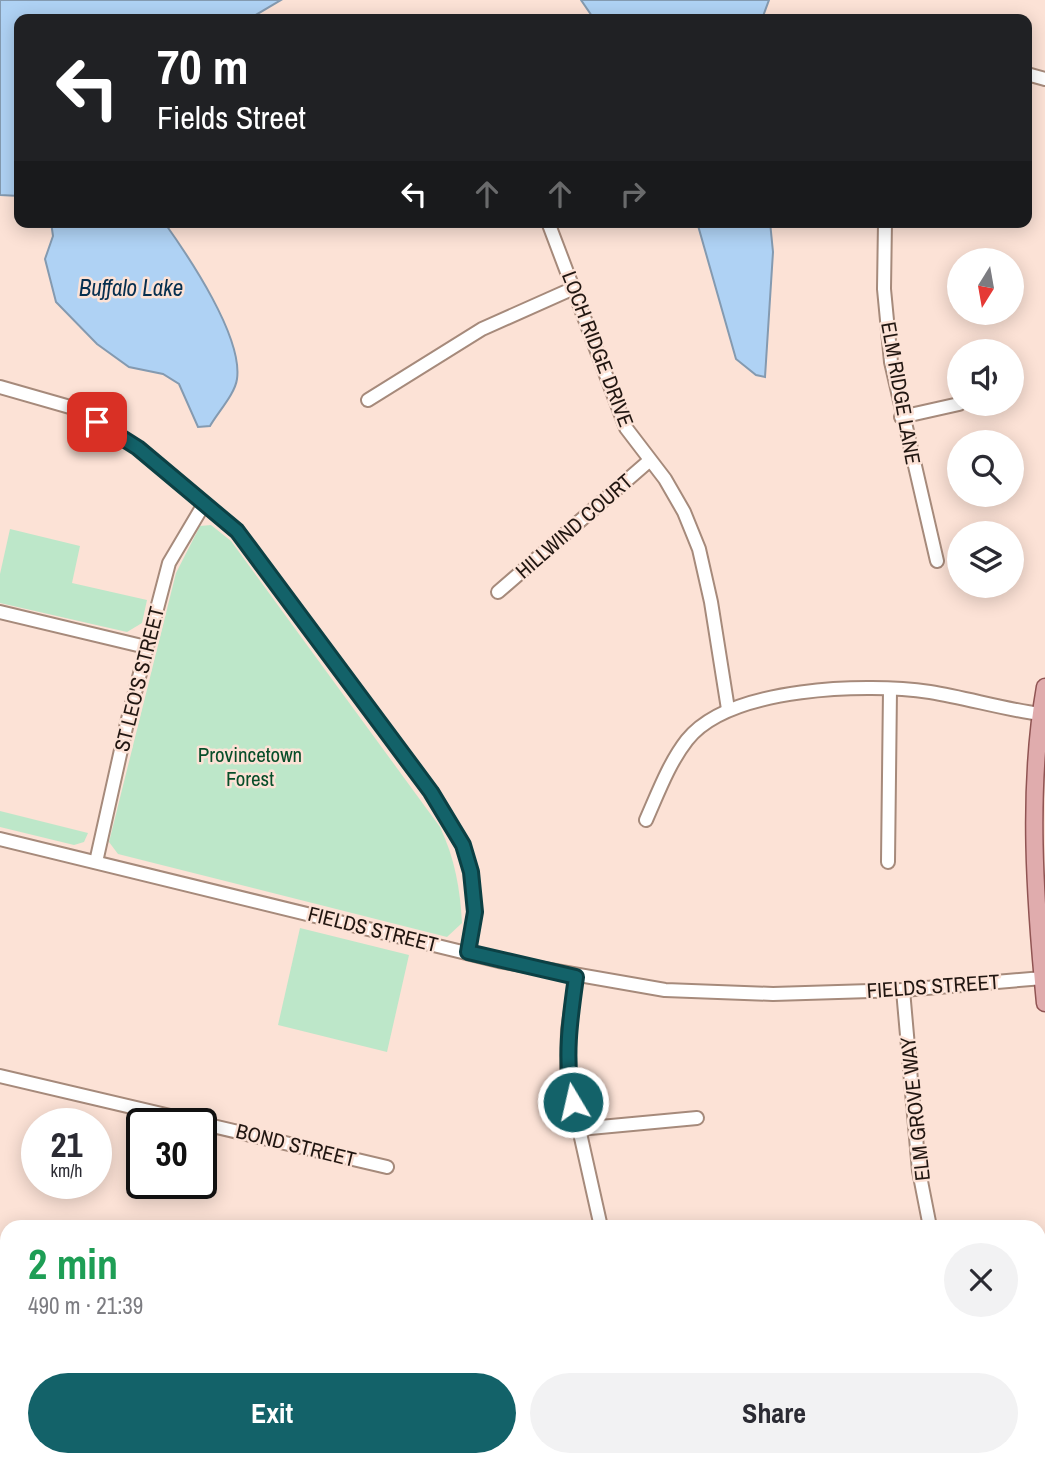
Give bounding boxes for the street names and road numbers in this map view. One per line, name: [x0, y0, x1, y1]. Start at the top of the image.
street label: LOCH RIDGE DRIVE: [555, 267, 641, 431]
street label: ELM RIDGE LANE: [874, 319, 928, 467]
street label: HILLWIND COURT: [509, 467, 639, 585]
street label: ST LEO'S STREET: [107, 603, 171, 755]
street label: FIELDS STREET: [305, 899, 442, 959]
street label: FIELDS STREET: [866, 967, 1001, 1005]
street label: ELM GROVE WAY: [893, 1035, 937, 1182]
street label: BOND STREET: [233, 1116, 359, 1174]

